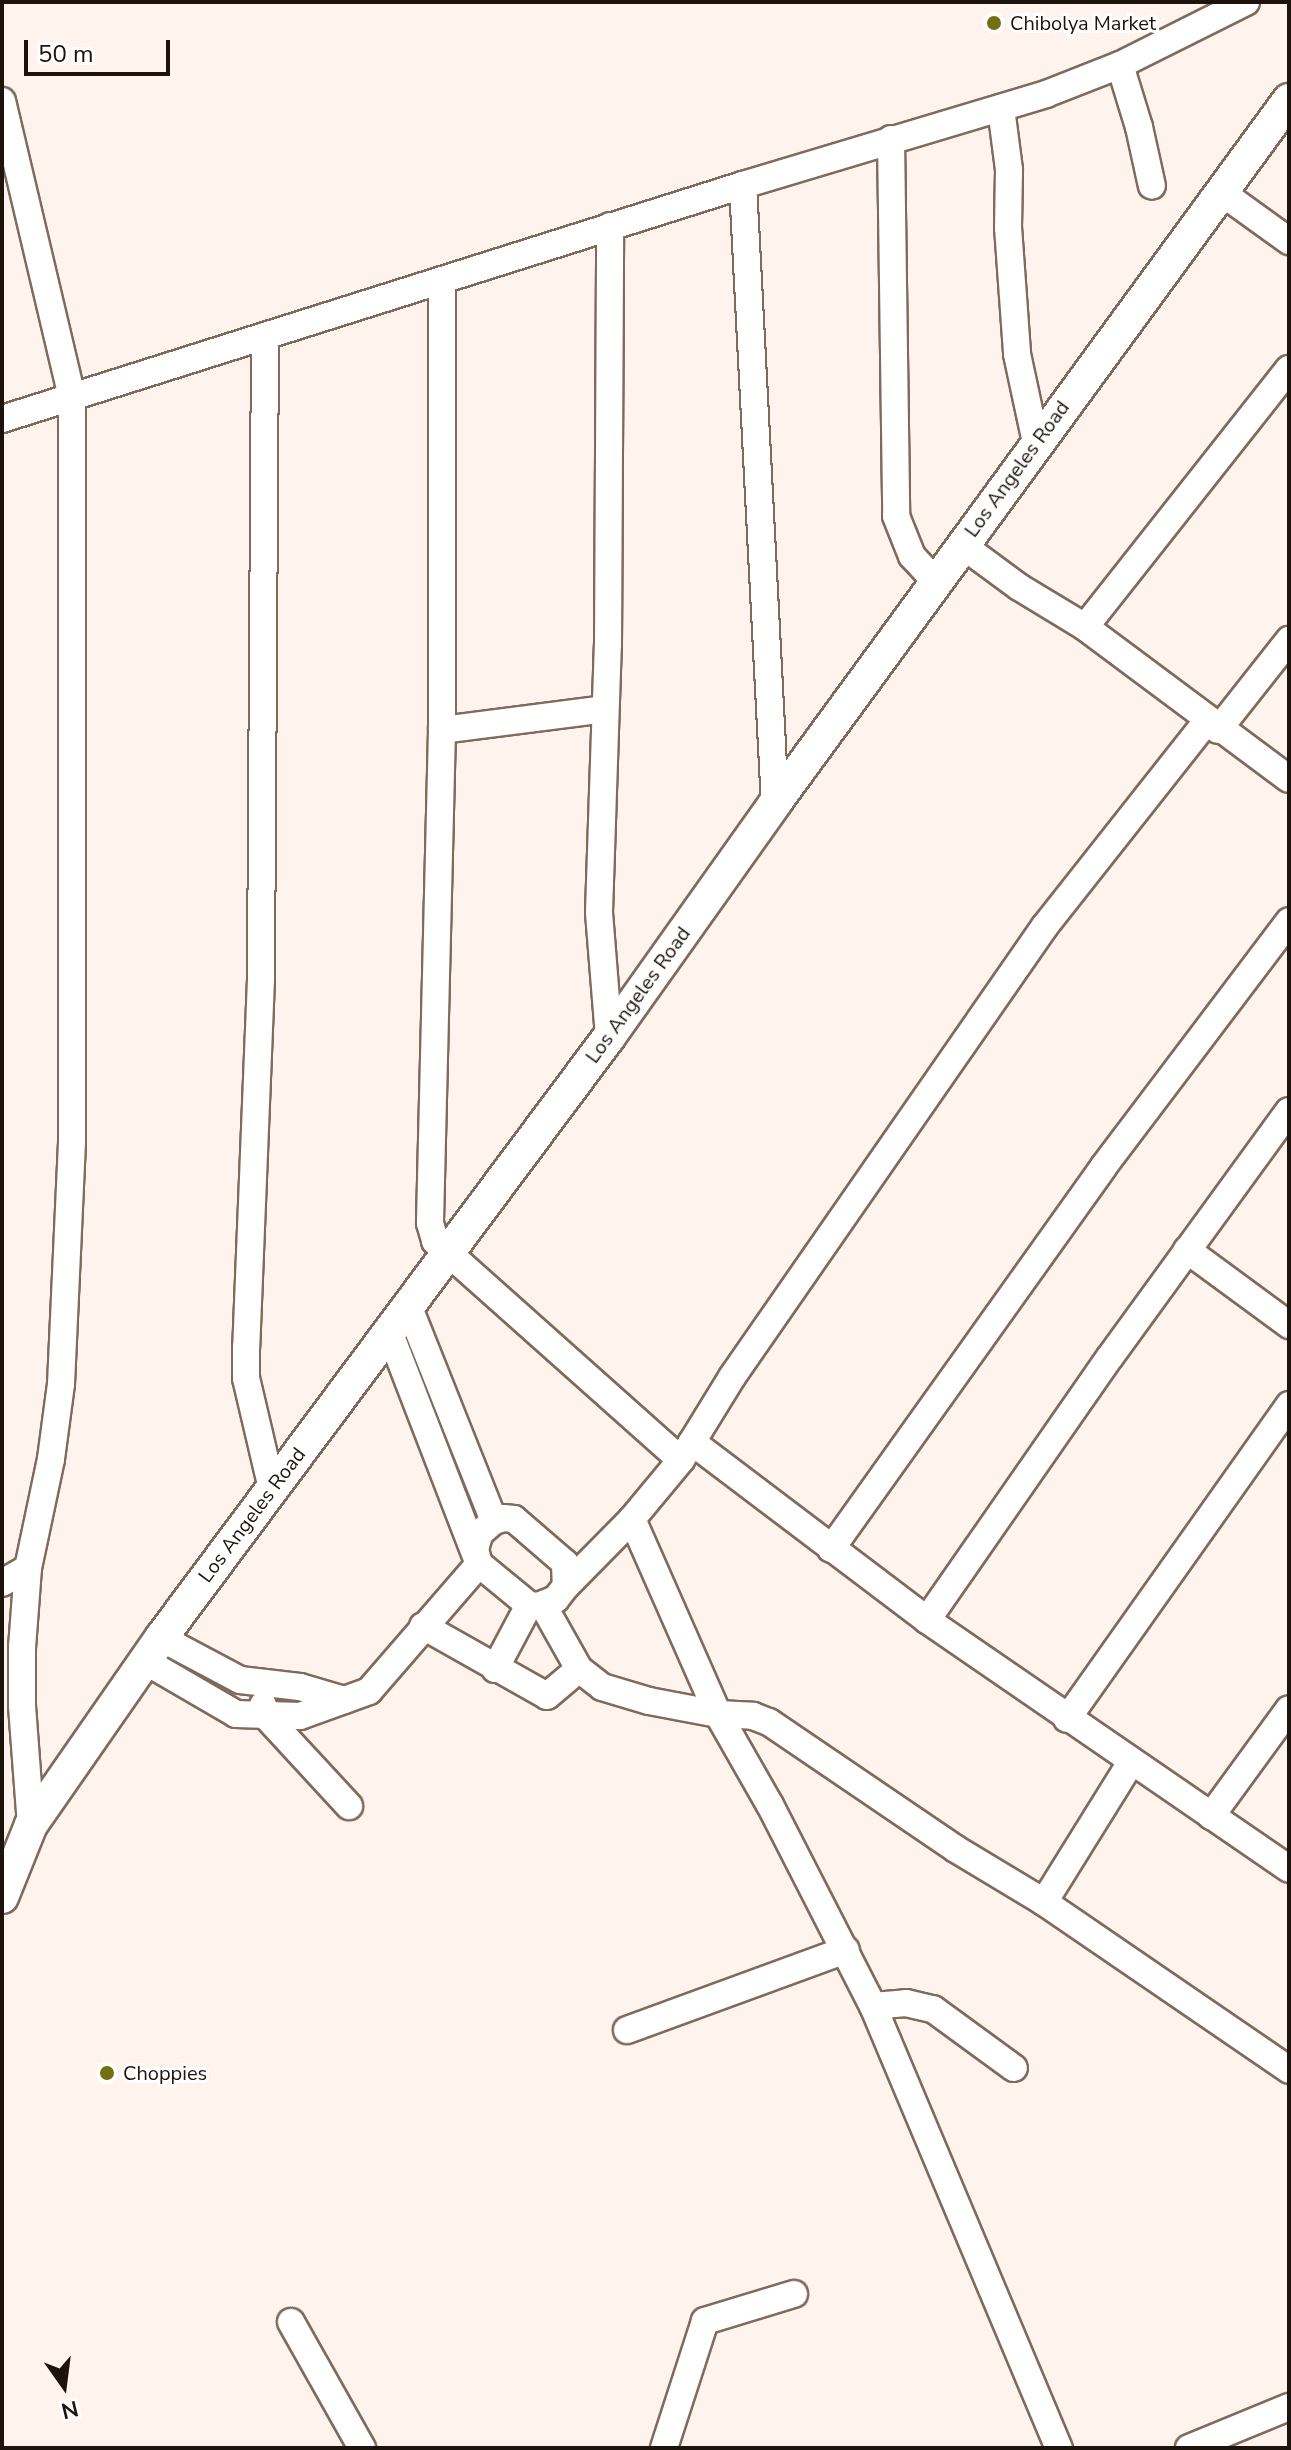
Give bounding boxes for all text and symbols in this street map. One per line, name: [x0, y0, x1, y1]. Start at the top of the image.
place label: Chibolya Market: [1010, 11, 1156, 35]
marker: Chibolya Market: [985, 14, 1003, 32]
scale bar: [28, 24, 174, 74]
text: 50 m: [38, 38, 94, 70]
street label: Los Angeles Road: [959, 396, 1075, 542]
street label: Los Angeles Road: [580, 922, 696, 1068]
street label: Los Angeles Road: [193, 1443, 311, 1587]
place label: Choppies: [123, 2061, 207, 2085]
marker: Choppies: [98, 2064, 116, 2082]
north arrow: [24, 2346, 104, 2426]
text: N: [58, 2393, 81, 2426]

